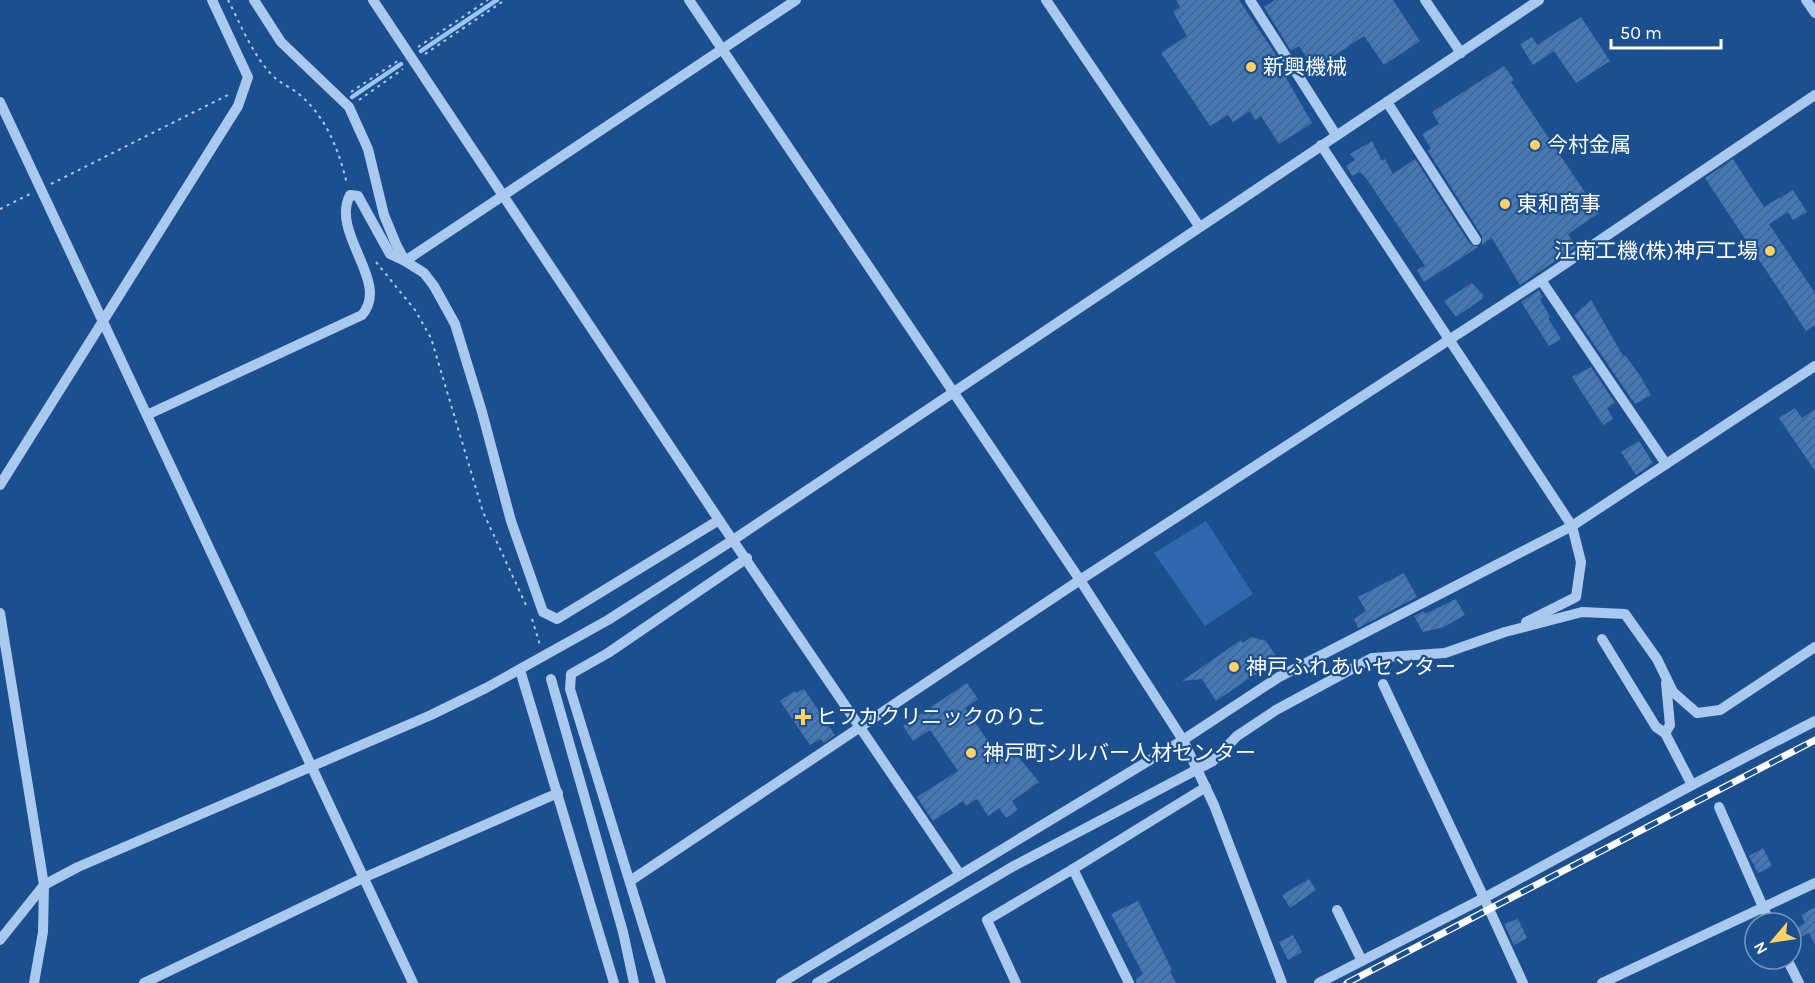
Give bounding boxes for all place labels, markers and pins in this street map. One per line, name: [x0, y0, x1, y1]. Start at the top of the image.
place label: 新興機械: [1263, 55, 1347, 79]
marker: 新興機械: [1244, 60, 1258, 74]
place label: 今村金属: [1547, 133, 1631, 157]
marker: 今村金属: [1528, 138, 1542, 152]
place label: 東和商事: [1517, 192, 1601, 216]
marker: 東和商事: [1498, 197, 1512, 211]
place label: 江南工機(株)神戸工場: [1554, 239, 1758, 263]
marker: 江南工機(株)神戸工場: [1763, 244, 1777, 258]
place label: 神戸ふれあいセンター: [1246, 655, 1456, 679]
marker: 神戸ふれあいセンター: [1227, 660, 1241, 674]
place label: ヒフカクリニックのりこ: [816, 705, 1047, 729]
marker: ヒフカクリニックのりこ: [794, 708, 812, 726]
place label: 神戸町シルバー人材センター: [983, 741, 1256, 765]
marker: 神戸町シルバー人材センター: [964, 746, 978, 760]

